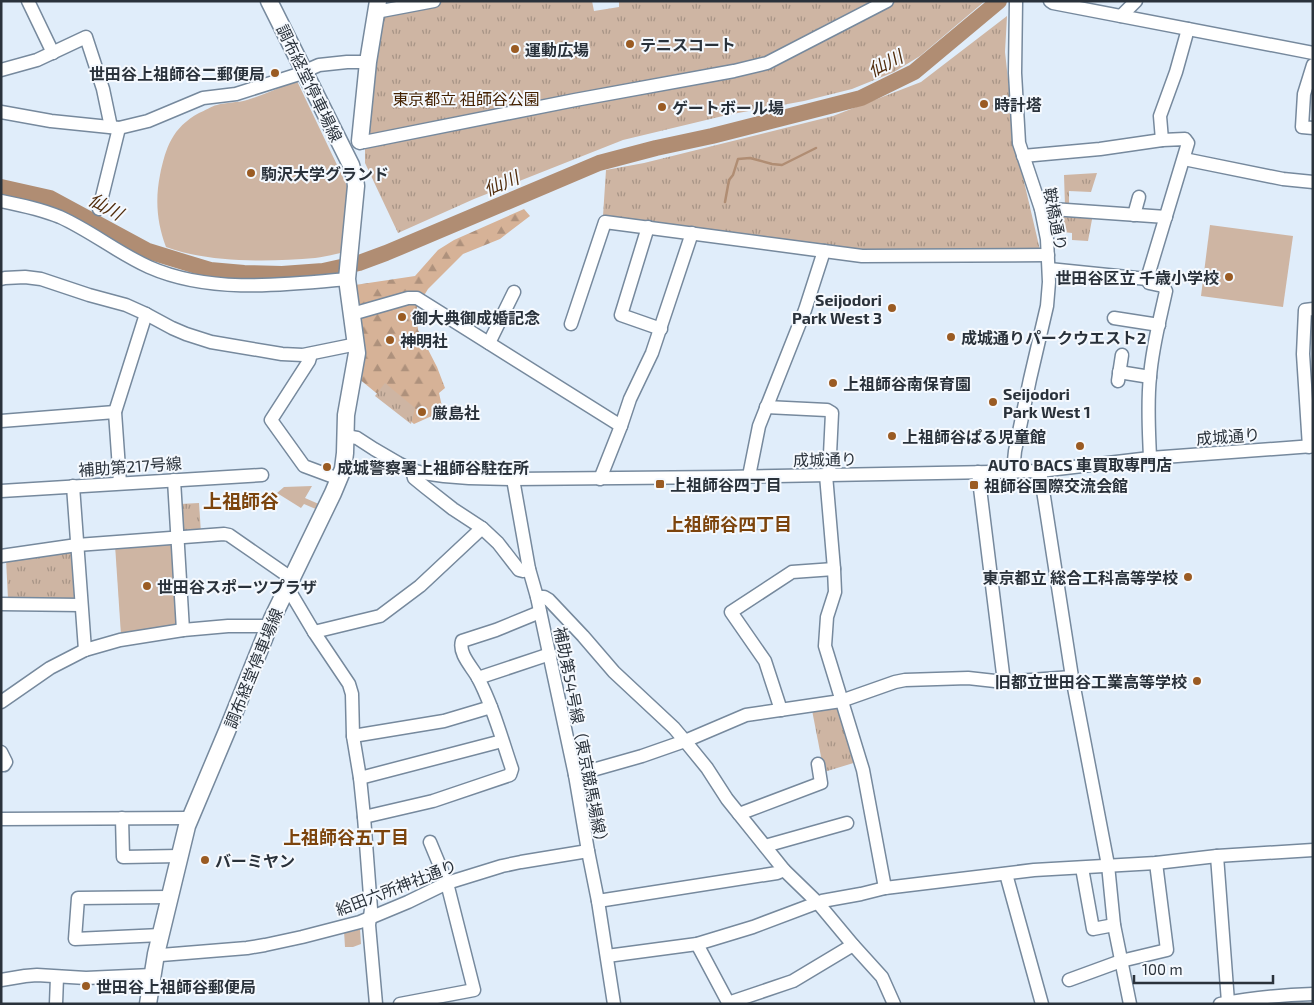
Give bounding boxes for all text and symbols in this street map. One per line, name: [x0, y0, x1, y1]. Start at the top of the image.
street label: 調布経堂停車場線: [273, 21, 347, 145]
place label: テニスコート: [640, 35, 736, 54]
marker: テニスコート: [624, 38, 636, 50]
place label: 運動広場: [525, 40, 589, 59]
marker: 運動広場: [509, 43, 521, 55]
water label: 仙川: [864, 44, 908, 81]
place label: 世田谷上祖師谷二郵便局: [89, 64, 265, 83]
marker: 世田谷上祖師谷二郵便局: [269, 67, 281, 79]
park label: 東京都立 祖師谷公園: [392, 89, 540, 108]
place label: 時計塔: [994, 95, 1042, 114]
place label: ゲートボール場: [672, 98, 784, 117]
marker: 時計塔: [978, 98, 990, 110]
marker: ゲートボール場: [656, 101, 668, 113]
place label: 駒沢大学グランド: [261, 164, 389, 183]
water label: 仙川: [480, 165, 524, 200]
marker: 駒沢大学グランド: [245, 167, 257, 179]
street label: 鞍橋通り: [1041, 186, 1071, 252]
water label: 仙川: [85, 188, 129, 225]
place label: 世田谷区立 千歳小学校: [1056, 268, 1219, 287]
marker: 世田谷区立 千歳小学校: [1223, 271, 1235, 283]
place label: Seijodori Park West 3: [792, 290, 882, 327]
marker: Seijodori Park West 3: [886, 302, 898, 314]
place label: 御大典御成婚記念: [412, 308, 540, 327]
marker: 御大典御成婚記念: [396, 311, 408, 323]
place label: 成城通りパークウエスト2: [961, 328, 1146, 347]
place label: 神明社: [400, 331, 448, 350]
marker: 成城通りパークウエスト2: [945, 331, 957, 343]
marker: 神明社: [384, 334, 396, 346]
place label: 上祖師谷南保育園: [843, 374, 971, 393]
marker: 上祖師谷南保育園: [827, 377, 839, 389]
place label: Seijodori Park West 1: [1003, 384, 1091, 421]
marker: Seijodori Park West 1: [987, 396, 999, 408]
place label: 厳島社: [432, 403, 480, 422]
marker: 厳島社: [416, 406, 428, 418]
street label: 成城通り: [1195, 424, 1261, 448]
place label: 上祖師谷ぱる児童館: [902, 427, 1046, 446]
marker: 上祖師谷ぱる児童館: [886, 430, 898, 442]
marker: AUTO BACS 車買取専門店: [1074, 440, 1086, 452]
street label: 成城通り: [793, 449, 857, 469]
street label: 補助第217号線: [78, 453, 182, 479]
place label: AUTO BACS 車買取専門店: [988, 455, 1172, 474]
place label: 成城警察署上祖師谷駐在所: [337, 458, 529, 477]
marker: 成城警察署上祖師谷駐在所: [321, 461, 333, 473]
place label: 上祖師谷四丁目: [670, 475, 782, 494]
place label: 祖師谷国際交流会館: [984, 476, 1128, 495]
marker: 上祖師谷四丁目: [654, 478, 666, 490]
marker: 祖師谷国際交流会館: [968, 479, 980, 491]
district label: 上祖師谷: [203, 489, 279, 512]
district label: 上祖師谷四丁目: [666, 513, 792, 535]
place label: 東京都立 総合工科高等学校: [983, 568, 1178, 587]
marker: 東京都立 総合工科高等学校: [1182, 571, 1194, 583]
place label: 世田谷スポーツプラザ: [157, 577, 317, 596]
marker: 世田谷スポーツプラザ: [141, 580, 153, 592]
street label: 調布経堂停車場線: [220, 605, 286, 731]
street label: 補助第54号線（東京競馬場線）: [551, 625, 613, 851]
place label: 旧都立世田谷工業高等学校: [995, 672, 1187, 691]
marker: 旧都立世田谷工業高等学校: [1191, 675, 1203, 687]
district label: 上祖師谷五丁目: [283, 826, 409, 848]
place label: バーミヤン: [215, 851, 295, 870]
marker: バーミヤン: [199, 854, 211, 866]
street label: 給田六所神社通り: [333, 855, 459, 919]
scale bar: [1134, 952, 1273, 984]
text: 100 m: [1142, 960, 1183, 978]
place label: 世田谷上祖師谷郵便局: [96, 977, 256, 996]
marker: 世田谷上祖師谷郵便局: [80, 980, 92, 992]

